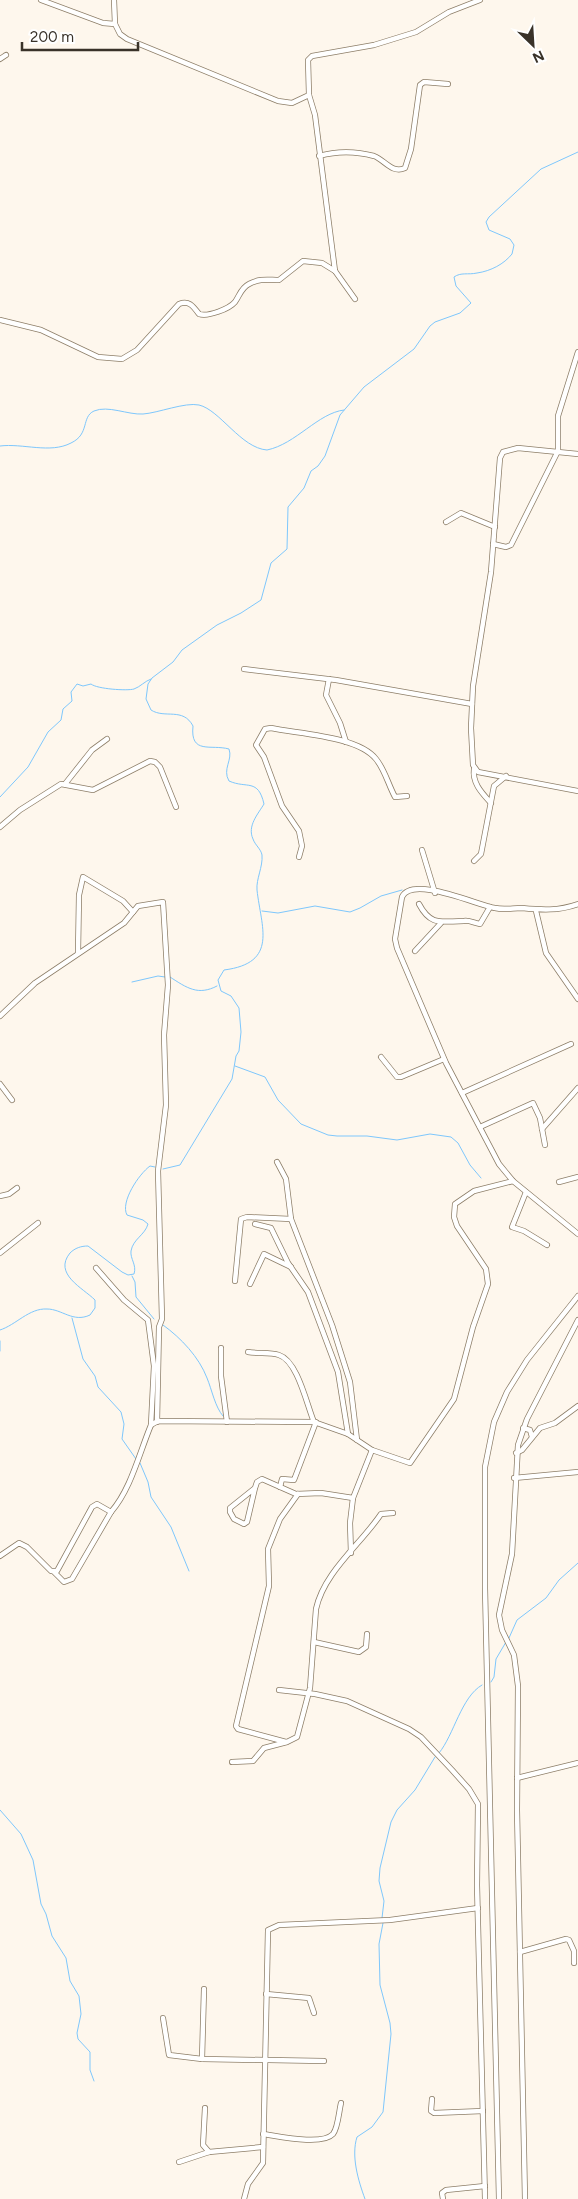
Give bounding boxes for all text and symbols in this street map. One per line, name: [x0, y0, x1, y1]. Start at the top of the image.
scale bar: [22, 20, 139, 52]
north arrow: [508, 20, 558, 70]
text: 200 m: [30, 28, 74, 46]
text: N: [530, 46, 547, 66]

